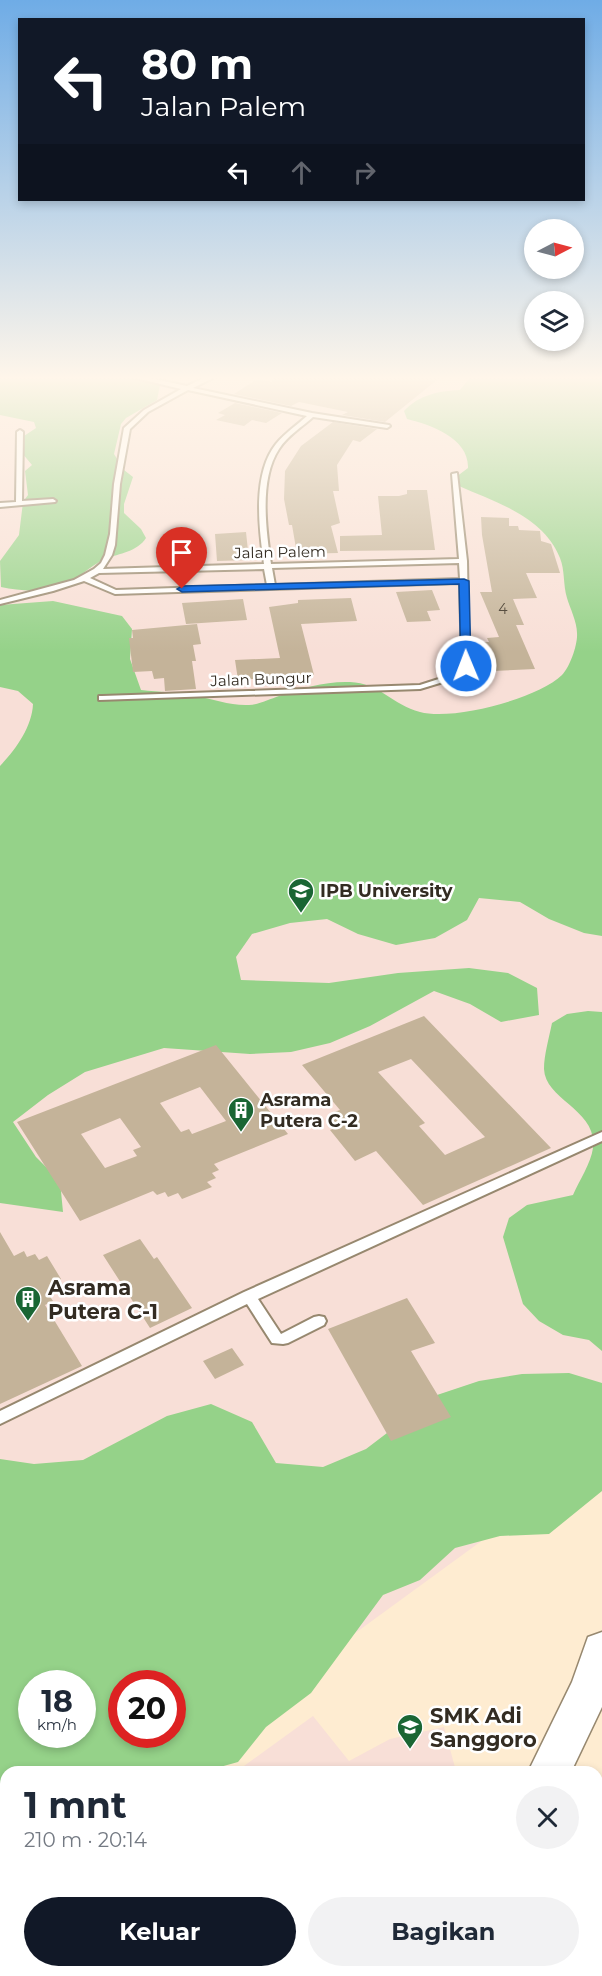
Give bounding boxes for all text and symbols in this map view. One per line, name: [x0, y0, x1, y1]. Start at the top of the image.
text: 80 m: [141, 38, 253, 90]
icon: left: [42, 42, 120, 120]
text: Jalan Palem: [141, 90, 306, 123]
icon: left: [222, 156, 255, 189]
icon: ahead: [285, 156, 318, 189]
icon: right: [348, 156, 381, 189]
north arrow: [524, 219, 584, 279]
map controls: [524, 219, 584, 351]
button: layers: [524, 291, 584, 351]
pin: [156, 527, 207, 589]
icon: arrive: [165, 536, 198, 569]
street label: Jalan Palem: [233, 542, 326, 562]
house number: 4: [498, 600, 508, 618]
position arrow: [434, 634, 498, 698]
street label: Jalan Bungur: [209, 668, 312, 690]
school or university icon: IPB University: [286, 876, 316, 914]
place label: IPB University: [320, 880, 453, 902]
place label: Asrama Putera C-2: [259, 1089, 358, 1132]
building icon: Asrama Putera C-2: [226, 1095, 256, 1133]
place label: Asrama Putera C-1: [47, 1275, 158, 1324]
building icon: Asrama Putera C-1: [13, 1284, 43, 1322]
speed limit sign: 20: [108, 1670, 186, 1748]
text: 18: [41, 1683, 73, 1720]
place label: SMK Adi Sanggoro: [430, 1703, 537, 1752]
school or university icon: SMK Adi Sanggoro: [395, 1712, 425, 1750]
text: km/h: [37, 1715, 77, 1734]
text: 1 mnt: [24, 1783, 127, 1827]
button: close: [516, 1786, 579, 1849]
text: 210 m · 20:14: [24, 1828, 147, 1852]
button: Keluar: [24, 1897, 296, 1966]
button: Bagikan: [308, 1897, 579, 1966]

